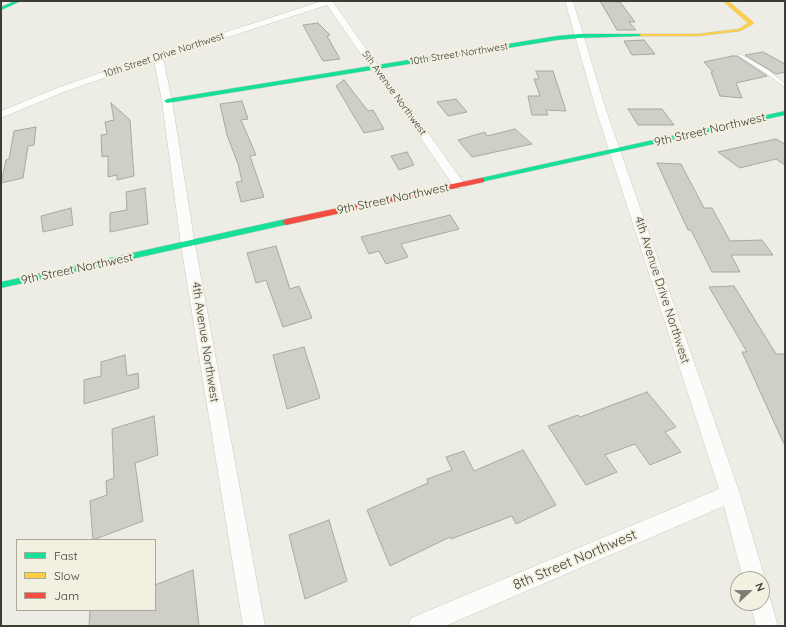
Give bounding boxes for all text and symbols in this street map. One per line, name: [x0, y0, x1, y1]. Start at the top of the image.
street label: 10th Street Drive Northwest: [102, 30, 226, 80]
street label: 10th Street Northwest: [409, 40, 509, 68]
street label: 5th Avenue Northwest: [359, 48, 429, 138]
street label: 9th Street Northwest: [653, 110, 767, 150]
street label: 9th Street Northwest: [336, 180, 450, 218]
street label: 4th Avenue Drive Northwest: [631, 215, 693, 365]
street label: 9th Street Northwest: [20, 250, 134, 288]
street label: 4th Avenue Northwest: [188, 281, 222, 403]
street label: 8th Street Northwest: [511, 526, 639, 594]
legend: [16, 539, 156, 611]
text: Fast: [54, 548, 78, 563]
text: Slow: [54, 568, 80, 583]
north arrow: [730, 571, 770, 611]
text: N: [752, 581, 768, 593]
text: Jam: [54, 588, 79, 603]

